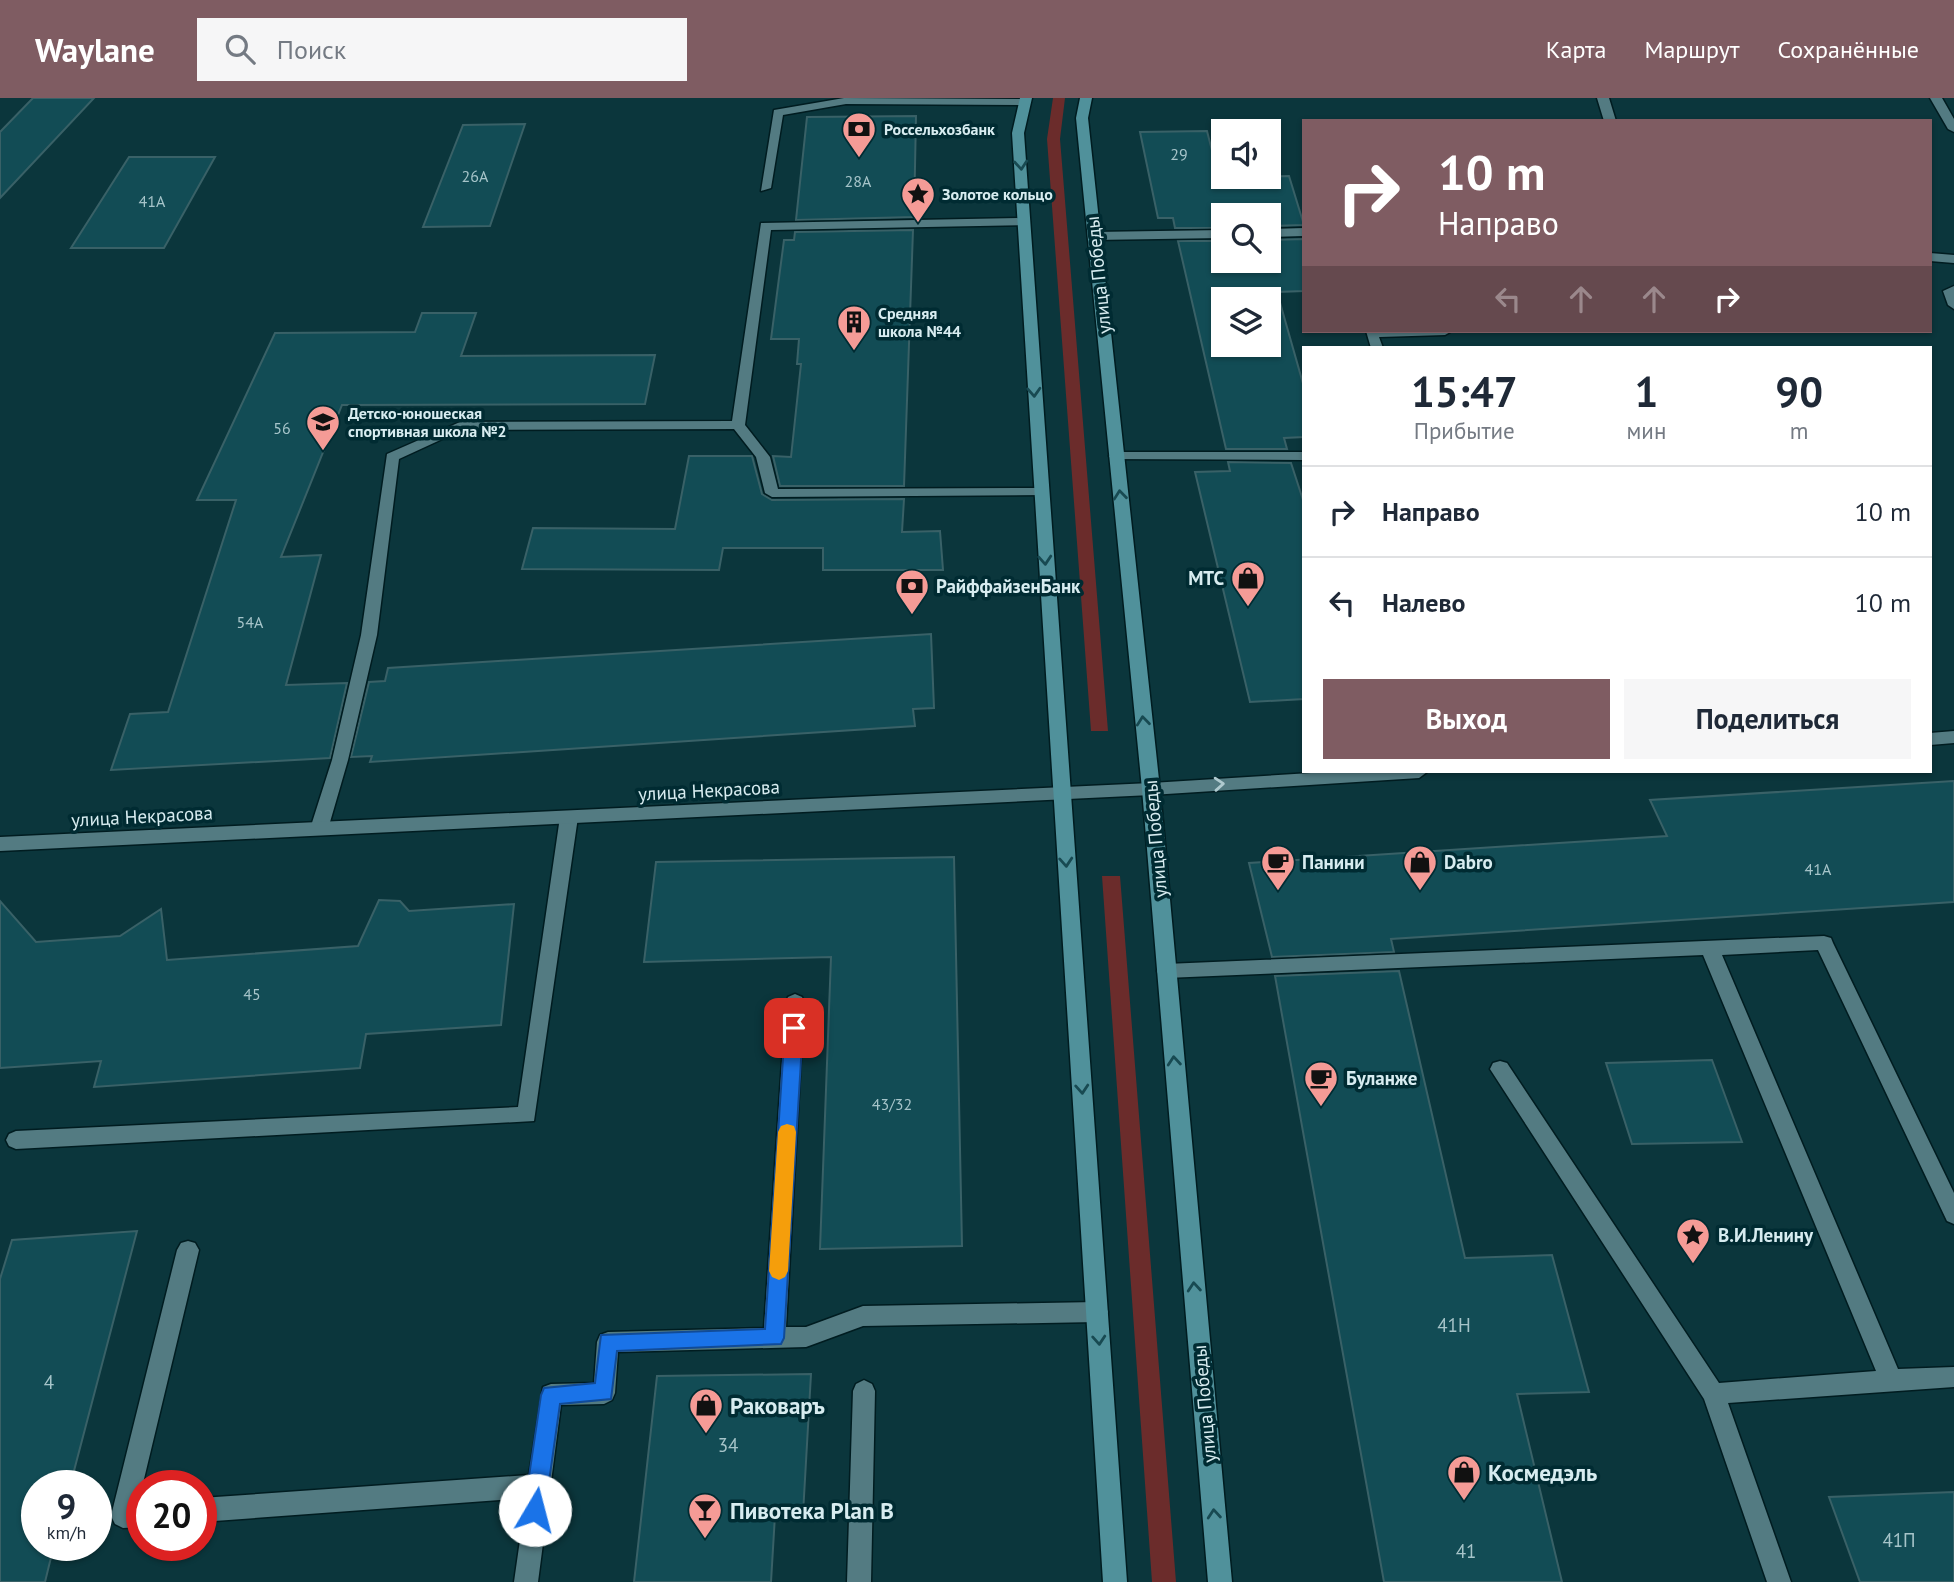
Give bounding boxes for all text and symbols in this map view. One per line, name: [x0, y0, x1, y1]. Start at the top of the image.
search box: [197, 18, 687, 81]
text: Waylane: [35, 28, 155, 71]
icon: search: [221, 30, 259, 68]
text: Поиск: [277, 33, 346, 66]
text: Карта: [1546, 34, 1606, 65]
text: Маршрут: [1644, 34, 1739, 65]
text: Сохранённые: [1777, 34, 1919, 65]
bank icon: Россельхозбанк: [840, 110, 878, 159]
place label: Россельхозбанк: [884, 119, 995, 139]
map controls: [1211, 119, 1281, 357]
button: sound: [1211, 119, 1281, 189]
text: 10 m: [1438, 140, 1545, 204]
house number: 29: [1170, 144, 1188, 164]
icon: right: [1323, 147, 1414, 238]
one-way arrow: [1013, 160, 1028, 171]
house number: 26А: [462, 166, 489, 186]
house number: 28А: [845, 171, 872, 191]
place icon: Золотое кольцо: [899, 175, 937, 224]
place label: Золотое кольцо: [942, 184, 1053, 204]
house number: 41А: [139, 191, 166, 211]
text: Направо: [1438, 202, 1559, 244]
button: search: [1211, 203, 1281, 273]
street label: улица Победы: [1080, 215, 1116, 335]
icon: left: [1489, 280, 1527, 318]
icon: ahead: [1562, 280, 1600, 318]
icon: ahead: [1635, 280, 1673, 318]
icon: right: [1708, 280, 1746, 318]
button: layers: [1211, 287, 1281, 357]
building icon: Средняя школа №44: [835, 303, 873, 352]
place label: Средняя школа №44: [878, 303, 961, 341]
text: 15:47: [1411, 364, 1518, 419]
text: 1: [1635, 364, 1658, 419]
text: 90: [1775, 364, 1823, 419]
one-way arrow: [1027, 387, 1042, 398]
school or university icon: Детско-юношеская спортивная школа №2: [304, 403, 342, 452]
place label: Детско-юношеская спортивная школа №2: [348, 403, 507, 441]
text: Прибытие: [1414, 416, 1515, 445]
text: мин: [1627, 416, 1666, 445]
text: m: [1790, 416, 1809, 445]
house number: 56: [273, 418, 291, 438]
one-way arrow: [1113, 489, 1128, 501]
icon: right: [1323, 493, 1361, 531]
text: Направо: [1382, 495, 1480, 528]
text: 10 m: [1855, 495, 1911, 528]
one-way arrow: [1037, 555, 1052, 566]
shop icon: МТС: [1229, 559, 1267, 608]
place label: МТС: [1188, 566, 1224, 590]
bank icon: РайффайзенБанк: [893, 567, 931, 616]
place label: РайффайзенБанк: [936, 574, 1081, 598]
icon: left: [1323, 584, 1361, 622]
text: Налево: [1382, 586, 1466, 619]
text: 10 m: [1855, 586, 1911, 619]
house number: 54А: [237, 612, 264, 632]
button: Выход: [1323, 679, 1610, 759]
button: Поделиться: [1624, 679, 1911, 759]
one-way arrow: [1136, 715, 1151, 727]
street label: улица Некрасова: [638, 774, 780, 806]
one-way arrow: [1214, 777, 1225, 792]
street label: улица Победы: [1138, 779, 1172, 899]
street label: улица Некрасова: [71, 800, 213, 832]
cafe icon: Панини: [1259, 843, 1297, 892]
shop icon: Dabro: [1401, 843, 1439, 892]
place label: Панини: [1302, 850, 1365, 874]
place label: Dabro: [1444, 850, 1493, 874]
one-way arrow: [1058, 857, 1073, 868]
house number: 41А: [1805, 859, 1832, 879]
house number: 45: [243, 984, 261, 1004]
pin: [764, 998, 824, 1058]
icon: arrive: [775, 1009, 813, 1047]
one-way arrow: [1167, 1055, 1182, 1066]
cafe icon: Буланже: [1302, 1059, 1340, 1108]
place label: Буланже: [1346, 1066, 1417, 1090]
one-way arrow: [1074, 1084, 1089, 1095]
house number: 43/32: [872, 1094, 912, 1114]
place icon: В.И.Ленину: [1674, 1216, 1712, 1265]
place label: В.И.Ленину: [1718, 1223, 1814, 1247]
one-way arrow: [1187, 1282, 1202, 1293]
house number: 41Н: [1437, 1313, 1471, 1337]
one-way arrow: [1091, 1335, 1106, 1346]
street label: улица Победы: [1187, 1344, 1221, 1464]
house number: 4: [44, 1370, 54, 1394]
shop icon: Раковаръ: [687, 1386, 725, 1435]
place label: Раковаръ: [730, 1391, 825, 1420]
house number: 34: [718, 1433, 738, 1457]
shop icon: Космедэль: [1445, 1453, 1483, 1502]
place label: Космедэль: [1488, 1458, 1597, 1487]
speed limit sign: 20: [126, 1470, 217, 1561]
position arrow: [498, 1473, 572, 1547]
text: 9: [57, 1483, 76, 1529]
bar icon: Пивотека Plan B: [686, 1491, 724, 1540]
place label: Пивотека Plan B: [730, 1496, 894, 1525]
one-way arrow: [1207, 1508, 1222, 1519]
text: km/h: [47, 1521, 86, 1544]
house number: 41П: [1882, 1528, 1916, 1552]
house number: 41: [1456, 1539, 1476, 1563]

